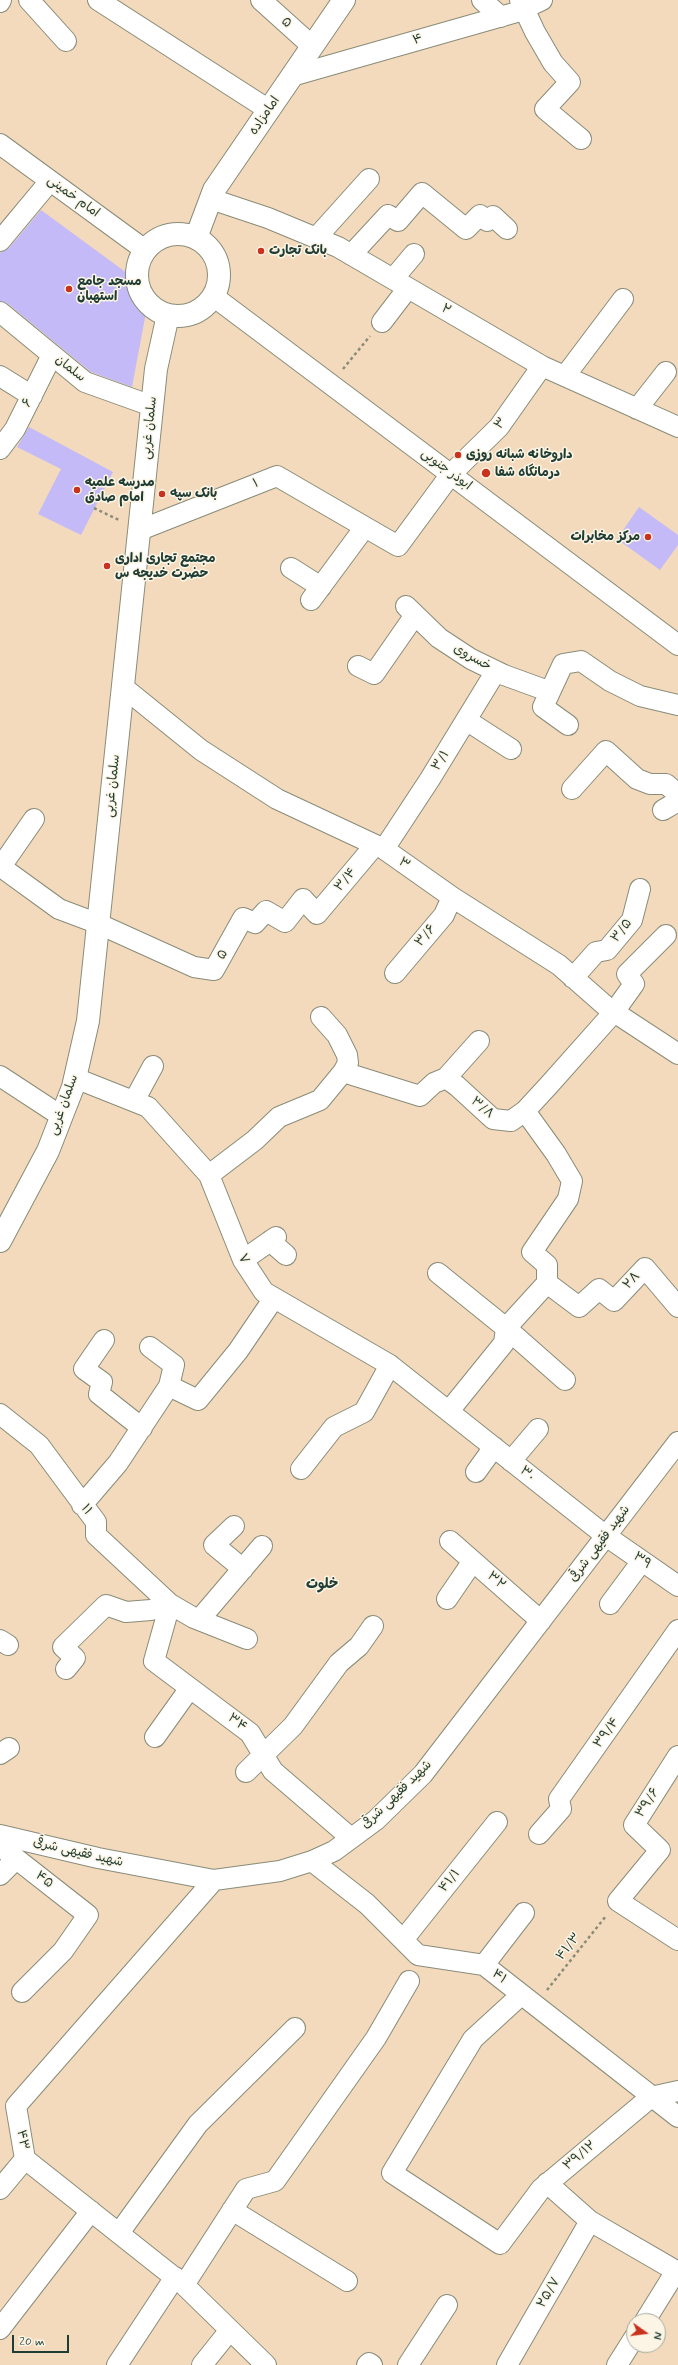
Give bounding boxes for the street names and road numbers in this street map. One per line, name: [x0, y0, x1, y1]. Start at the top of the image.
street label: ۵: [277, 14, 295, 32]
street label: ۴: [411, 31, 425, 49]
street label: امامزاده: [246, 94, 284, 138]
street label: امام خمینی: [44, 173, 102, 221]
street label: ۲: [438, 301, 454, 319]
street label: سلمان: [52, 352, 88, 386]
street label: ۶: [19, 396, 37, 410]
street label: سلمان غربی: [139, 396, 161, 460]
street label: ۳: [492, 415, 510, 433]
street label: ابوذر جنوبی: [418, 446, 474, 494]
street label: ۱: [251, 476, 261, 492]
street label: خسروی: [450, 641, 494, 675]
street label: ۳/۱: [429, 748, 453, 774]
street label: سلمان غربی: [102, 754, 124, 818]
street label: ۳: [395, 855, 413, 873]
street label: ۳/۴: [332, 865, 360, 895]
street label: ۳/۵: [608, 916, 636, 946]
street label: ۳/۶: [412, 922, 440, 950]
street label: ۵: [214, 947, 232, 963]
street label: سلمان غربی: [46, 1073, 82, 1137]
street label: ۳/۸: [467, 1094, 497, 1122]
street label: ۷: [234, 1251, 252, 1267]
street label: ۲۸: [620, 1269, 644, 1293]
street label: ۳۰: [516, 1463, 538, 1485]
street label: ۱۱: [77, 1501, 95, 1519]
street label: شهید فقیهی شرقی: [566, 1503, 634, 1585]
street label: ۳۹: [630, 1549, 654, 1573]
street label: ۳۲: [484, 1569, 508, 1593]
street label: ۳۴: [224, 1711, 250, 1735]
street label: ۳۹/۴: [591, 1715, 623, 1751]
street label: شهید فقیهی شرقی: [358, 1757, 436, 1833]
street label: ۳۹/۶: [633, 1785, 663, 1821]
street label: شهید فقیهی شرقی: [31, 1835, 125, 1871]
street label: ۴۱/۱: [436, 1866, 464, 1896]
street label: ۴۵: [32, 1868, 56, 1892]
street label: ۴۱/۳: [553, 1930, 585, 1964]
street label: ۴۱: [488, 1966, 510, 1988]
street label: ۴۳: [13, 2129, 31, 2151]
street label: ۳۹/۱۲: [560, 2138, 600, 2174]
street label: ۲۵/۷: [534, 2275, 564, 2311]

